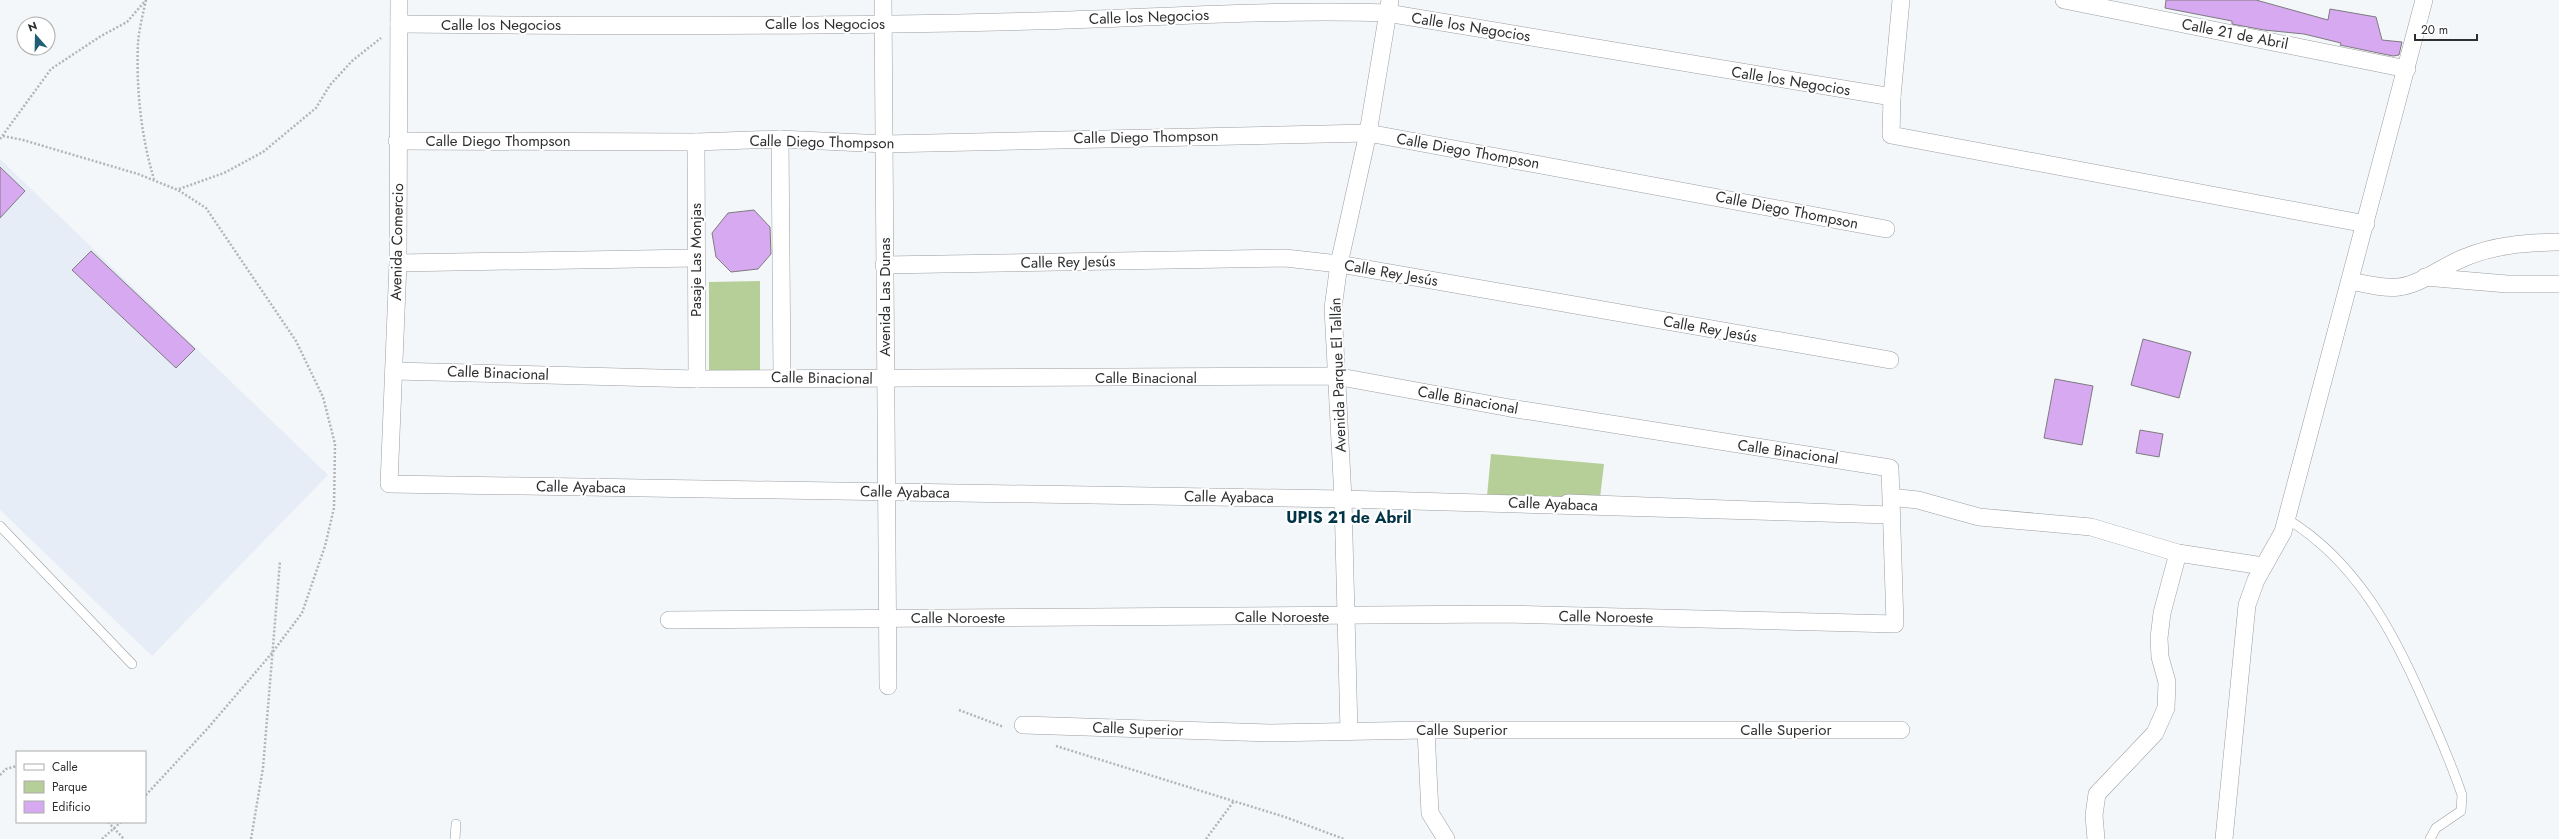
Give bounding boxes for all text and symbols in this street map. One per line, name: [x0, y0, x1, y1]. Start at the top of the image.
street label: Calle los Negocios: [1089, 4, 1209, 30]
street label: Calle los Negocios: [1410, 7, 1532, 47]
street label: Calle los Negocios: [765, 13, 885, 35]
street label: Calle 21 de Abril: [2180, 13, 2290, 55]
street label: Calle los Negocios: [441, 14, 561, 36]
north arrow: [16, 16, 56, 56]
scale bar: [2415, 16, 2477, 42]
text: N: [26, 18, 39, 36]
text: 20 m: [2421, 21, 2448, 39]
street label: Calle los Negocios: [1730, 61, 1852, 101]
street label: Calle Diego Thompson: [1073, 125, 1219, 149]
street label: Calle Diego Thompson: [1395, 128, 1541, 174]
street label: Calle Diego Thompson: [425, 130, 571, 152]
street label: Calle Diego Thompson: [749, 130, 895, 154]
street label: Avenida Comercio: [385, 183, 409, 301]
street label: Calle Diego Thompson: [1714, 185, 1860, 235]
street label: Pasaje Las Monjas: [685, 203, 707, 317]
street label: Avenida Las Dunas: [874, 237, 896, 357]
street label: Calle Rey Jesús: [1020, 250, 1116, 274]
street label: Calle Rey Jesús: [1342, 254, 1440, 292]
street label: Avenida Parque El Tallán: [1324, 297, 1352, 453]
street label: Calle Rey Jesús: [1661, 310, 1759, 348]
street label: Calle Binacional: [447, 360, 549, 386]
street label: Calle Binacional: [771, 366, 873, 390]
street label: Calle Binacional: [1095, 367, 1197, 389]
street label: Calle Binacional: [1416, 380, 1520, 420]
street label: Calle Binacional: [1736, 434, 1840, 470]
street label: Calle Ayabaca: [536, 475, 626, 499]
street label: Calle Ayabaca: [860, 480, 950, 504]
street label: Calle Ayabaca: [1184, 485, 1274, 509]
street label: Calle Ayabaca: [1508, 491, 1598, 517]
district label: UPIS 21 de Abril: [1286, 506, 1412, 529]
street label: Calle Noroeste: [1558, 605, 1654, 629]
street label: Calle Noroeste: [1235, 606, 1330, 628]
street label: Calle Noroeste: [911, 607, 1006, 629]
street label: Calle Superior: [1092, 716, 1185, 742]
street label: Calle Superior: [1416, 719, 1509, 741]
street label: Calle Superior: [1740, 719, 1833, 741]
legend: [16, 751, 146, 823]
text: Calle: [52, 758, 78, 776]
text: Parque: [52, 778, 87, 796]
text: Edificio: [52, 798, 91, 816]

